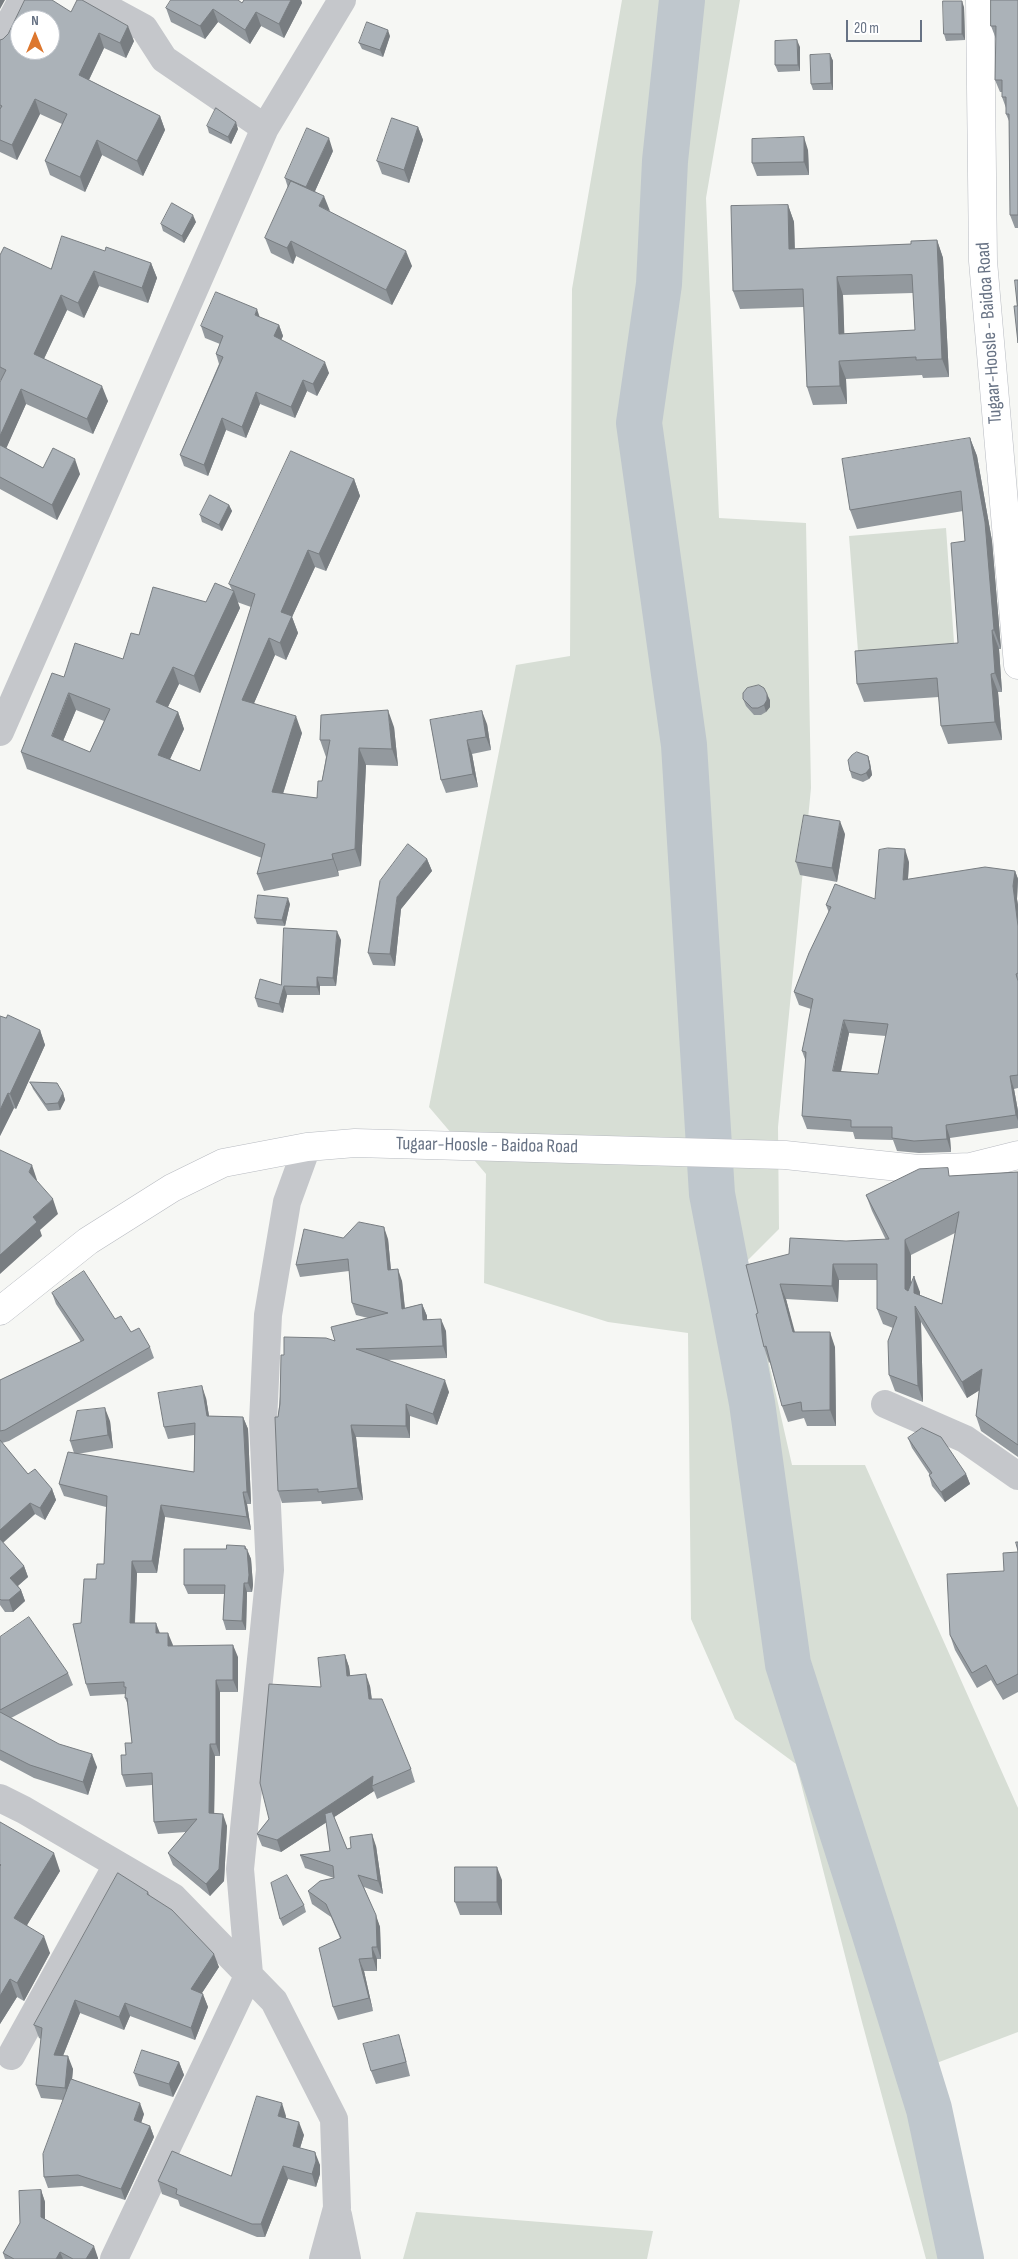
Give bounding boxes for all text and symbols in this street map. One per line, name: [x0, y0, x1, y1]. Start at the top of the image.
north arrow: [10, 10, 60, 60]
scale bar: [848, 10, 924, 42]
text: N: [31, 12, 39, 29]
text: 20 m: [854, 19, 879, 38]
street label: Tugaar-Hoosle - Baidoa Road: [972, 241, 1008, 425]
street label: Tugaar-Hoosle - Baidoa Road: [396, 1133, 578, 1159]

